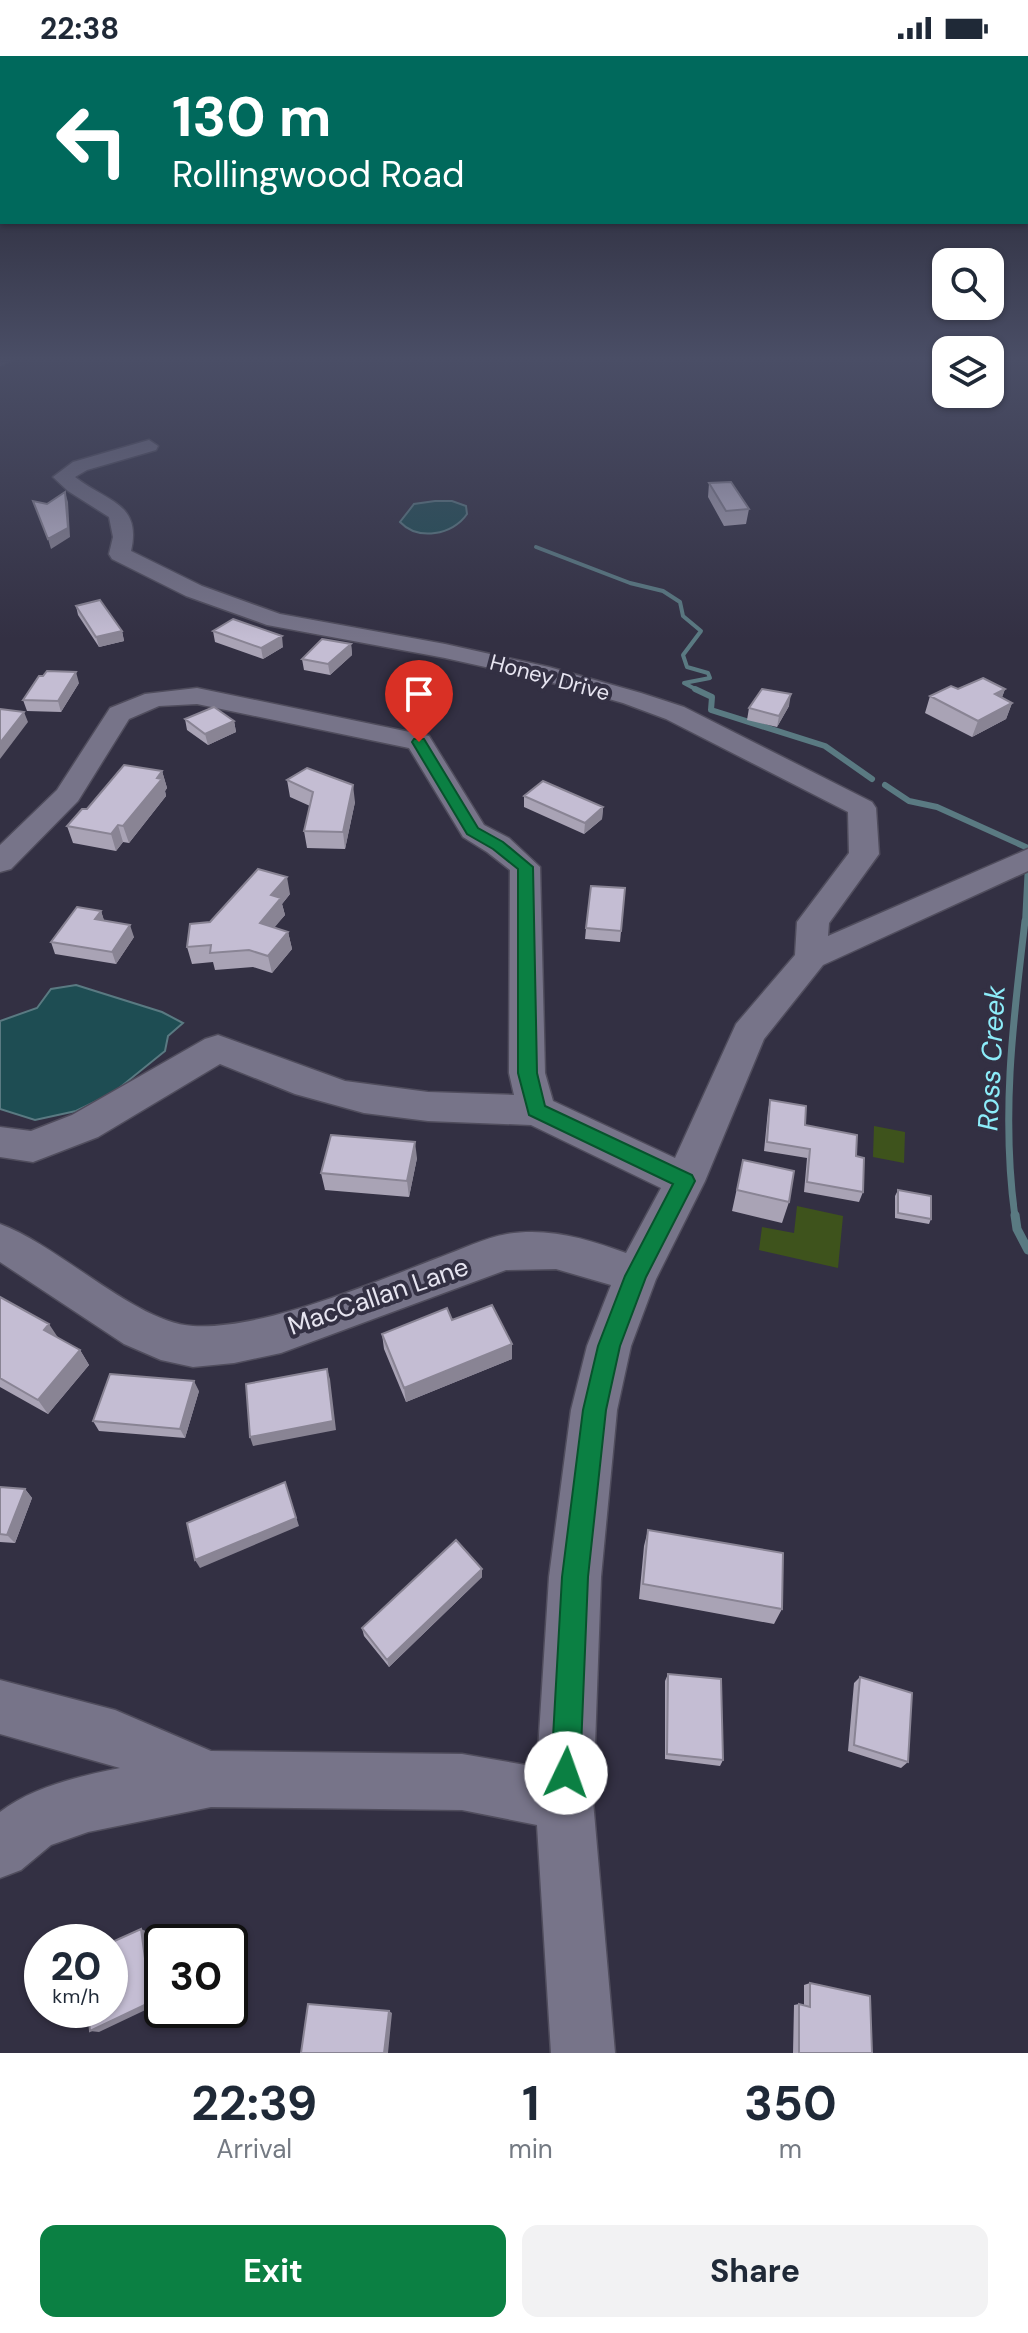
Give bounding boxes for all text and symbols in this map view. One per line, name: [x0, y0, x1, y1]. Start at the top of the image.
text: 22:38: [40, 9, 119, 48]
text: 130 m: [172, 80, 331, 153]
icon: left: [40, 88, 144, 192]
text: Rollingwood Road: [172, 151, 465, 198]
map controls: [932, 248, 1004, 408]
button: search: [932, 248, 1004, 320]
button: layers: [932, 336, 1004, 408]
street label: Honey Drive: [487, 648, 613, 707]
pin: [385, 660, 453, 742]
icon: arrive: [397, 672, 441, 716]
water label: Ross Creek: [969, 984, 1014, 1132]
street label: MacCallan Lane: [283, 1249, 473, 1343]
position arrow: [524, 1731, 608, 1815]
speed limit sign: 30: [144, 1924, 248, 2028]
text: 20: [50, 1940, 102, 1992]
text: km/h: [52, 1983, 100, 2009]
text: 22:39: [191, 2072, 317, 2135]
text: 1: [522, 2072, 539, 2135]
text: 350: [744, 2072, 837, 2135]
text: Arrival: [216, 2132, 292, 2166]
text: min: [508, 2132, 553, 2166]
text: m: [779, 2132, 802, 2166]
button: Exit: [40, 2225, 506, 2317]
button: Share: [522, 2225, 988, 2317]

